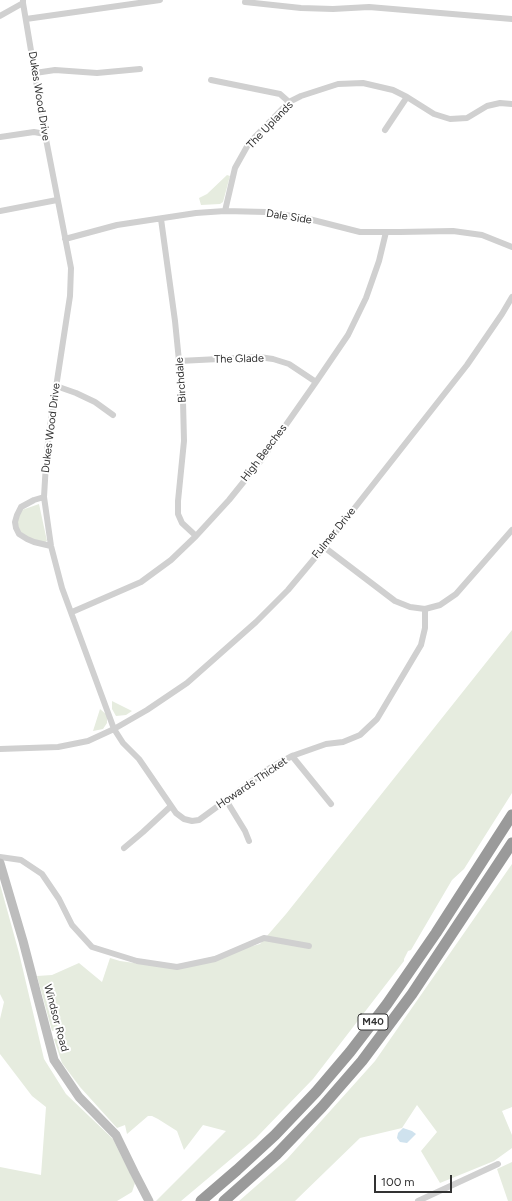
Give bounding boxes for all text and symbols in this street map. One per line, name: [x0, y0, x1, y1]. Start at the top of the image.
street label: Dukes Wood Drive: [25, 50, 53, 142]
street label: The Uplands: [244, 98, 296, 152]
street label: Dale Side: [265, 207, 313, 227]
street label: The Glade: [214, 352, 264, 366]
street label: Birchdale: [173, 357, 189, 403]
street label: Dukes Wood Drive: [39, 382, 63, 474]
street label: High Beeches: [238, 422, 290, 484]
street label: Fulmer Drive: [309, 505, 359, 561]
street label: Howards Thicket: [214, 754, 290, 812]
street label: Windsor Road: [41, 983, 71, 1053]
road number: M40: [358, 1014, 388, 1030]
scale bar: [376, 1167, 454, 1193]
text: 100 m: [381, 1175, 415, 1189]

